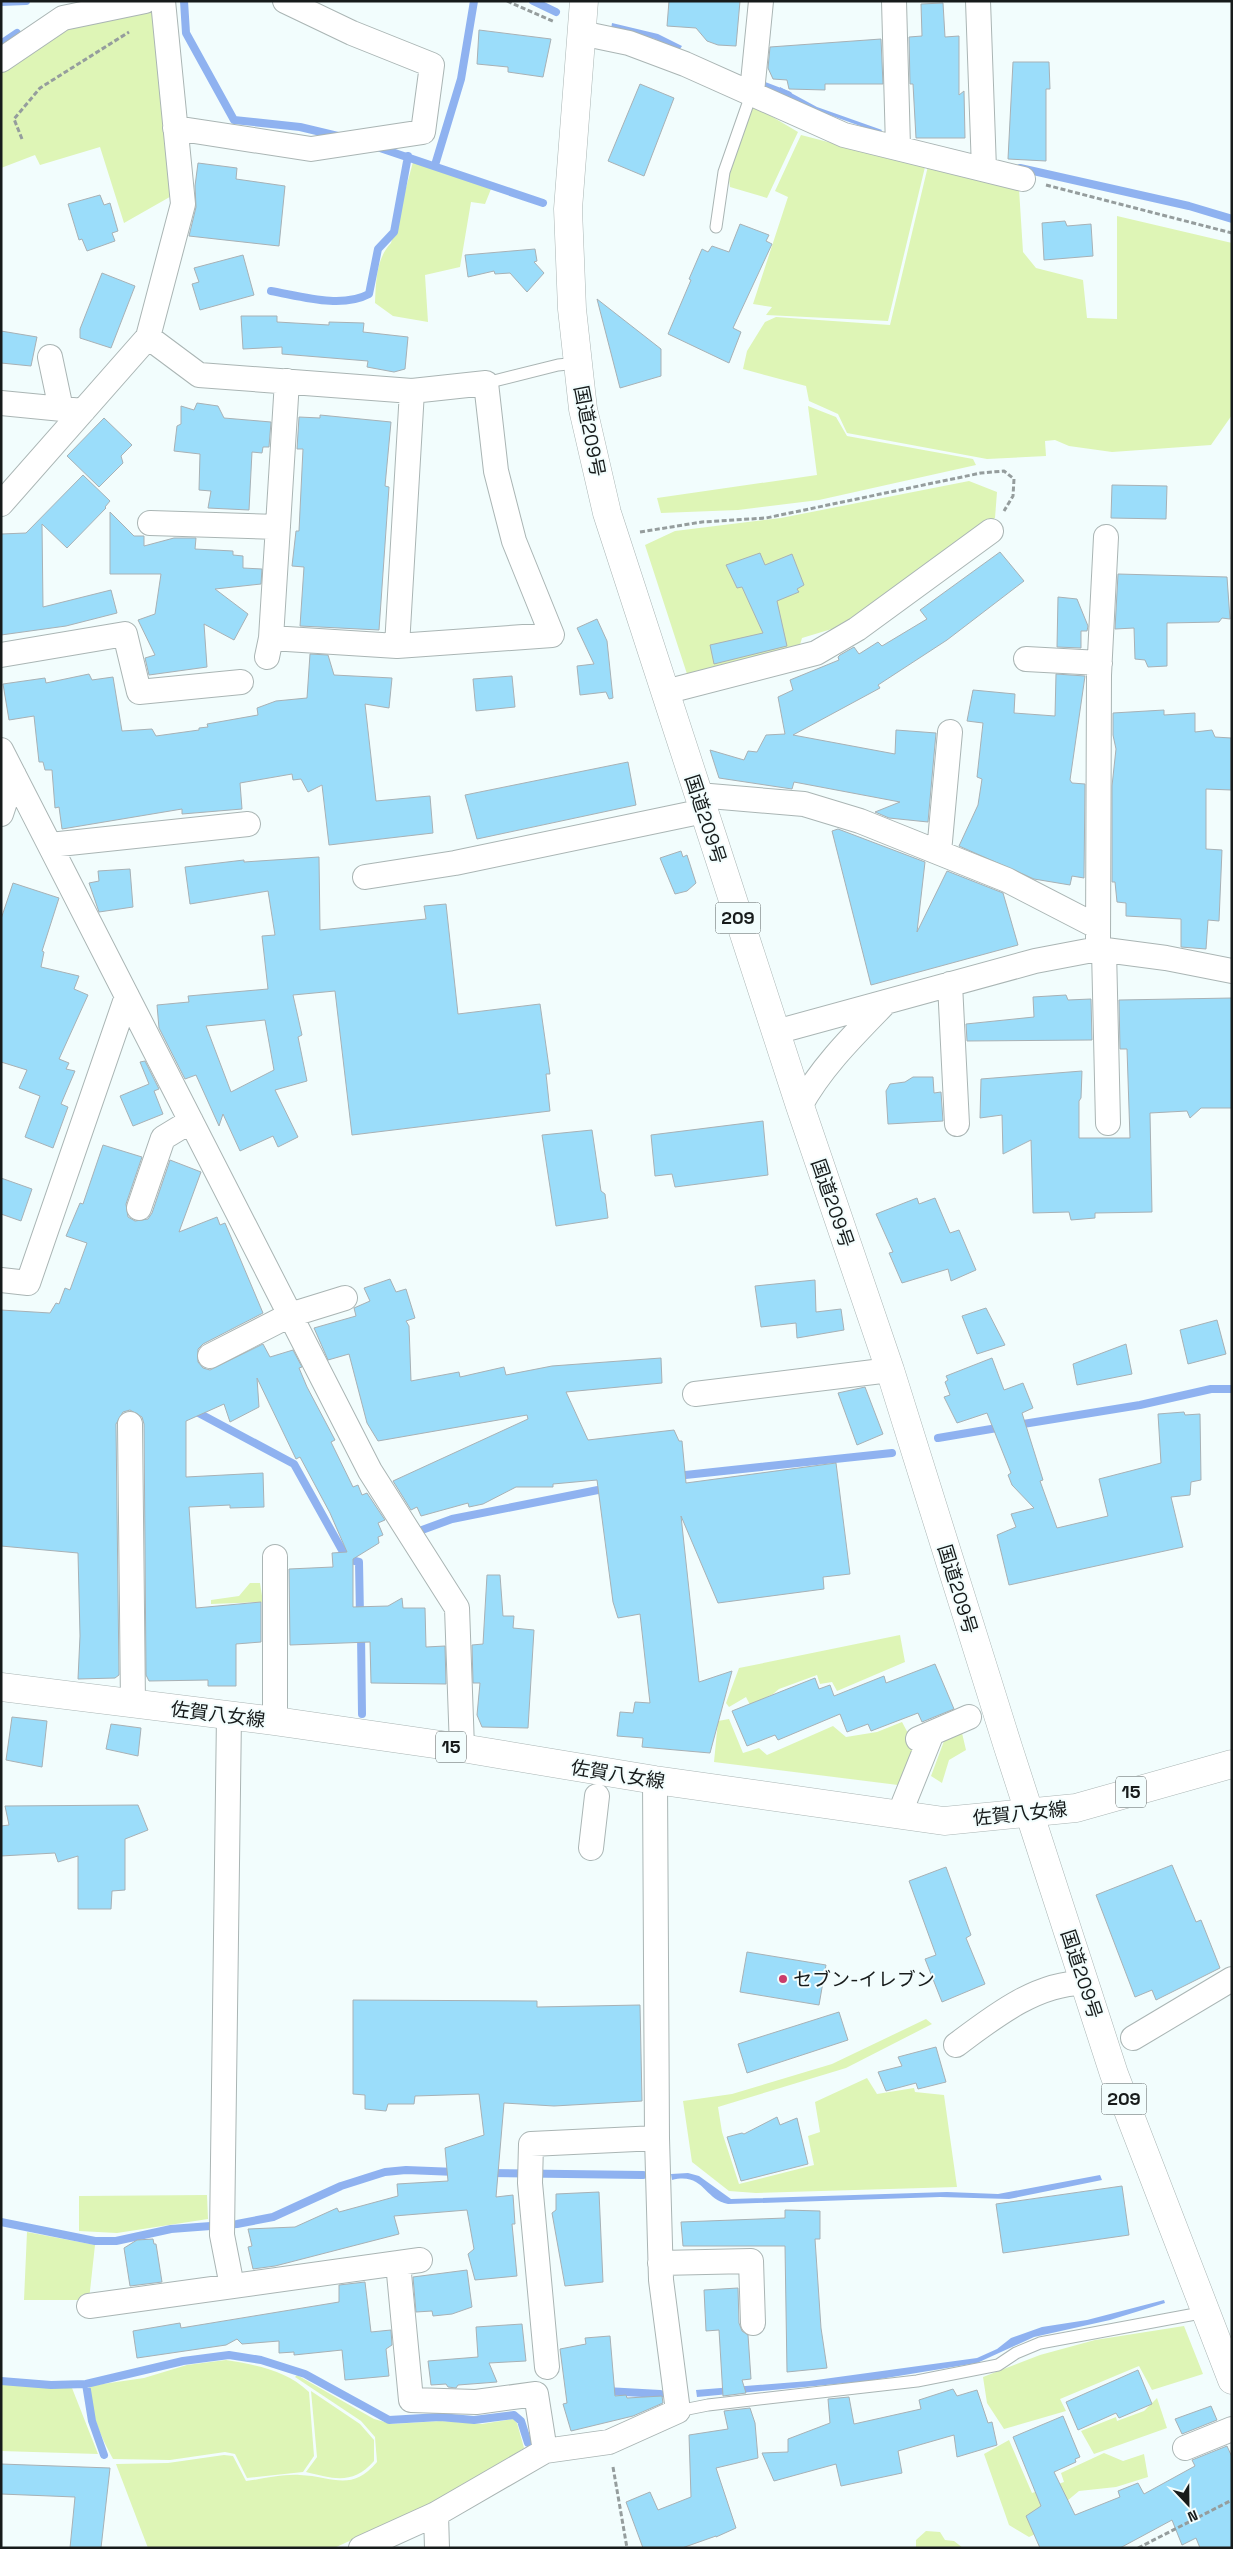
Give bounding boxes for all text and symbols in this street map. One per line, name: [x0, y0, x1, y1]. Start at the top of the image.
street label: 国道209号: [568, 383, 611, 479]
street label: 国道209号: [679, 771, 732, 867]
road number: 209: [716, 902, 760, 934]
street label: 国道209号: [806, 1155, 859, 1251]
street label: 国道209号: [932, 1541, 983, 1637]
street label: 佐賀八女線: [169, 1696, 267, 1733]
road number: 15: [436, 1731, 466, 1762]
street label: 佐賀八女線: [569, 1755, 667, 1794]
road number: 15: [1116, 1776, 1146, 1808]
street label: 佐賀八女線: [971, 1796, 1069, 1831]
street label: 国道209号: [1055, 1926, 1108, 2022]
place label: セブン-イレブン: [793, 1967, 935, 1992]
marker: セブン-イレブン: [777, 1973, 789, 1985]
road number: 209: [1102, 2084, 1146, 2114]
north arrow: [1163, 2479, 1213, 2529]
text: N: [1185, 2506, 1201, 2526]

